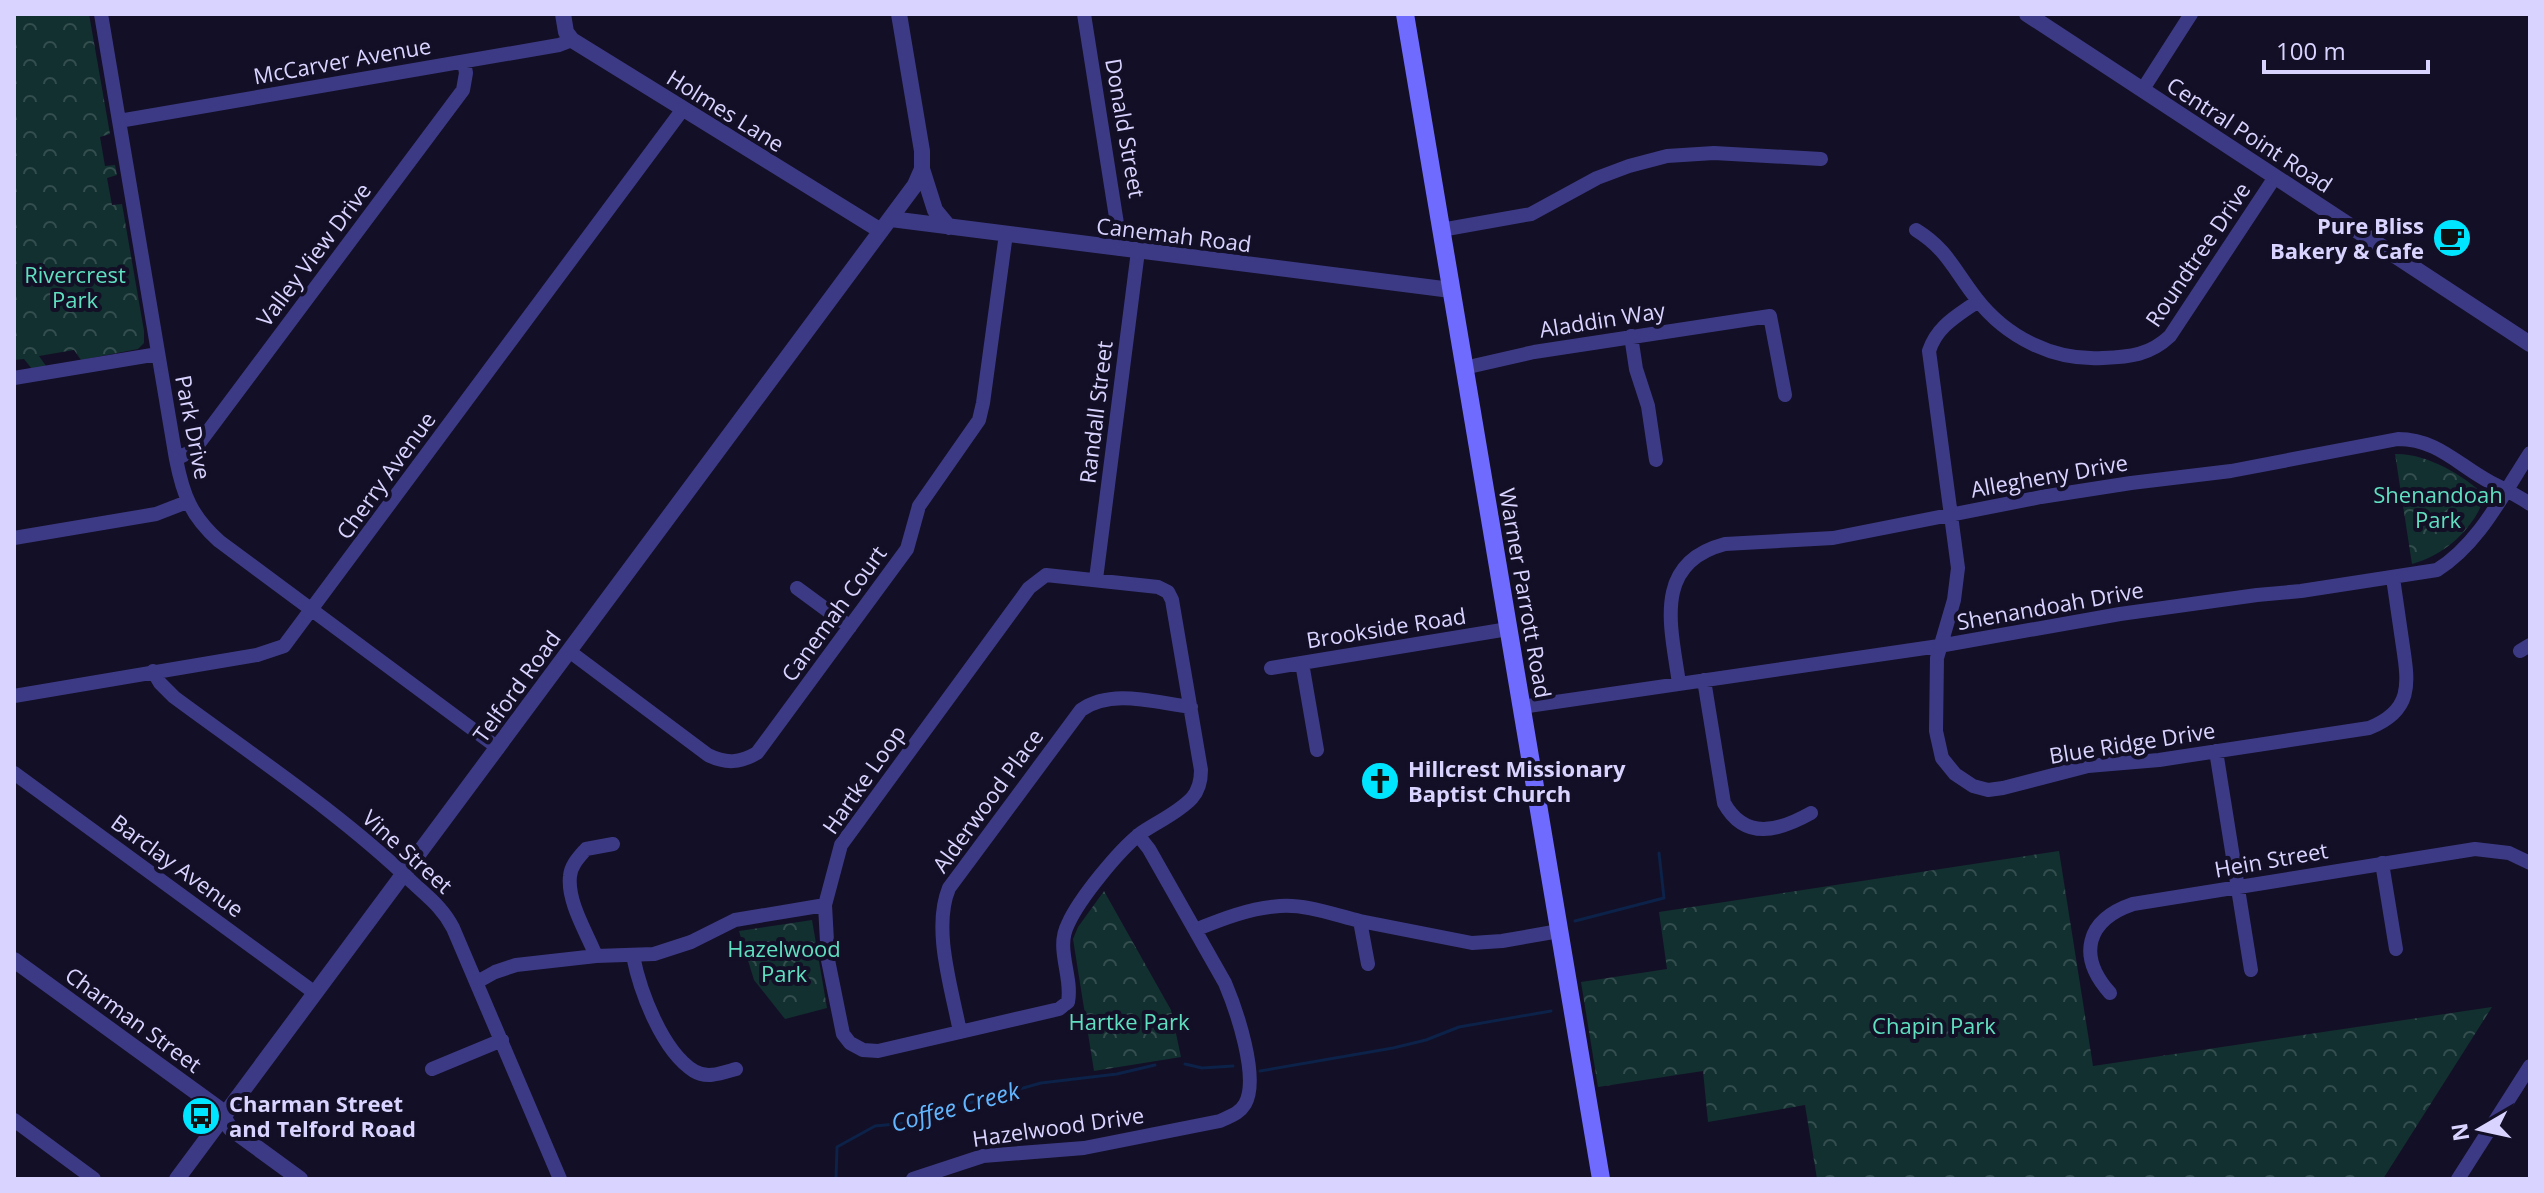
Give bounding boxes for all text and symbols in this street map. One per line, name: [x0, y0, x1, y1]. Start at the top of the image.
scale bar: [2264, 24, 2428, 74]
street label: McCarver Avenue: [251, 30, 433, 90]
text: 100 m: [2276, 34, 2346, 67]
street label: Donald Street: [1099, 56, 1153, 200]
street label: Holmes Lane: [661, 62, 791, 158]
street label: Central Point Road: [2161, 69, 2339, 199]
street label: Valley View Drive: [249, 176, 377, 332]
street label: Roundtree Drive: [2137, 176, 2257, 332]
street label: Canemah Road: [1095, 210, 1253, 258]
place label: Pure Bliss Bakery & Cafe: [2270, 210, 2424, 265]
cafe icon: Pure Bliss Bakery & Cafe: [2431, 217, 2473, 259]
park label: Rivercrest Park: [24, 259, 126, 314]
street label: Aladdin Way: [1537, 294, 1668, 344]
street label: Randall Street: [1071, 339, 1119, 485]
street label: Park Drive: [169, 372, 219, 482]
street label: Cherry Avenue: [328, 405, 442, 545]
street label: Allegheny Drive: [1968, 446, 2130, 504]
park label: Shenandoah Park: [2373, 479, 2503, 534]
street label: Warner Parrott Road: [1493, 486, 1559, 700]
street label: Canemah Court: [774, 539, 893, 687]
street label: Shenandoah Drive: [1954, 574, 2146, 636]
street label: Brookside Road: [1304, 600, 1468, 654]
street label: Telford Road: [465, 624, 567, 748]
street label: Blue Ridge Drive: [2047, 714, 2217, 770]
street label: Hartke Loop: [814, 719, 912, 839]
street label: Alderwood Place: [925, 722, 1049, 878]
place label: Hillcrest Missionary Baptist Church: [1408, 753, 1626, 808]
church icon: Hillcrest Missionary Baptist Church: [1359, 760, 1401, 802]
street label: Vine Street: [356, 802, 460, 900]
street label: Barclay Avenue: [106, 807, 250, 923]
street label: Hein Street: [2212, 834, 2330, 884]
park label: Hazelwood Park: [727, 933, 841, 988]
street label: Charman Street: [60, 959, 208, 1079]
park label: Hartke Park: [1069, 1006, 1190, 1036]
park label: Chapin Park: [1872, 1010, 1996, 1040]
water label: Coffee Creek: [887, 1073, 1024, 1139]
place label: Charman Street and Telford Road: [229, 1088, 416, 1143]
north arrow: [2440, 1089, 2520, 1169]
bus stop icon: Charman Street and Telford Road: [180, 1095, 222, 1137]
street label: Hazelwood Drive: [970, 1099, 1146, 1153]
text: N: [2443, 1121, 2475, 1143]

